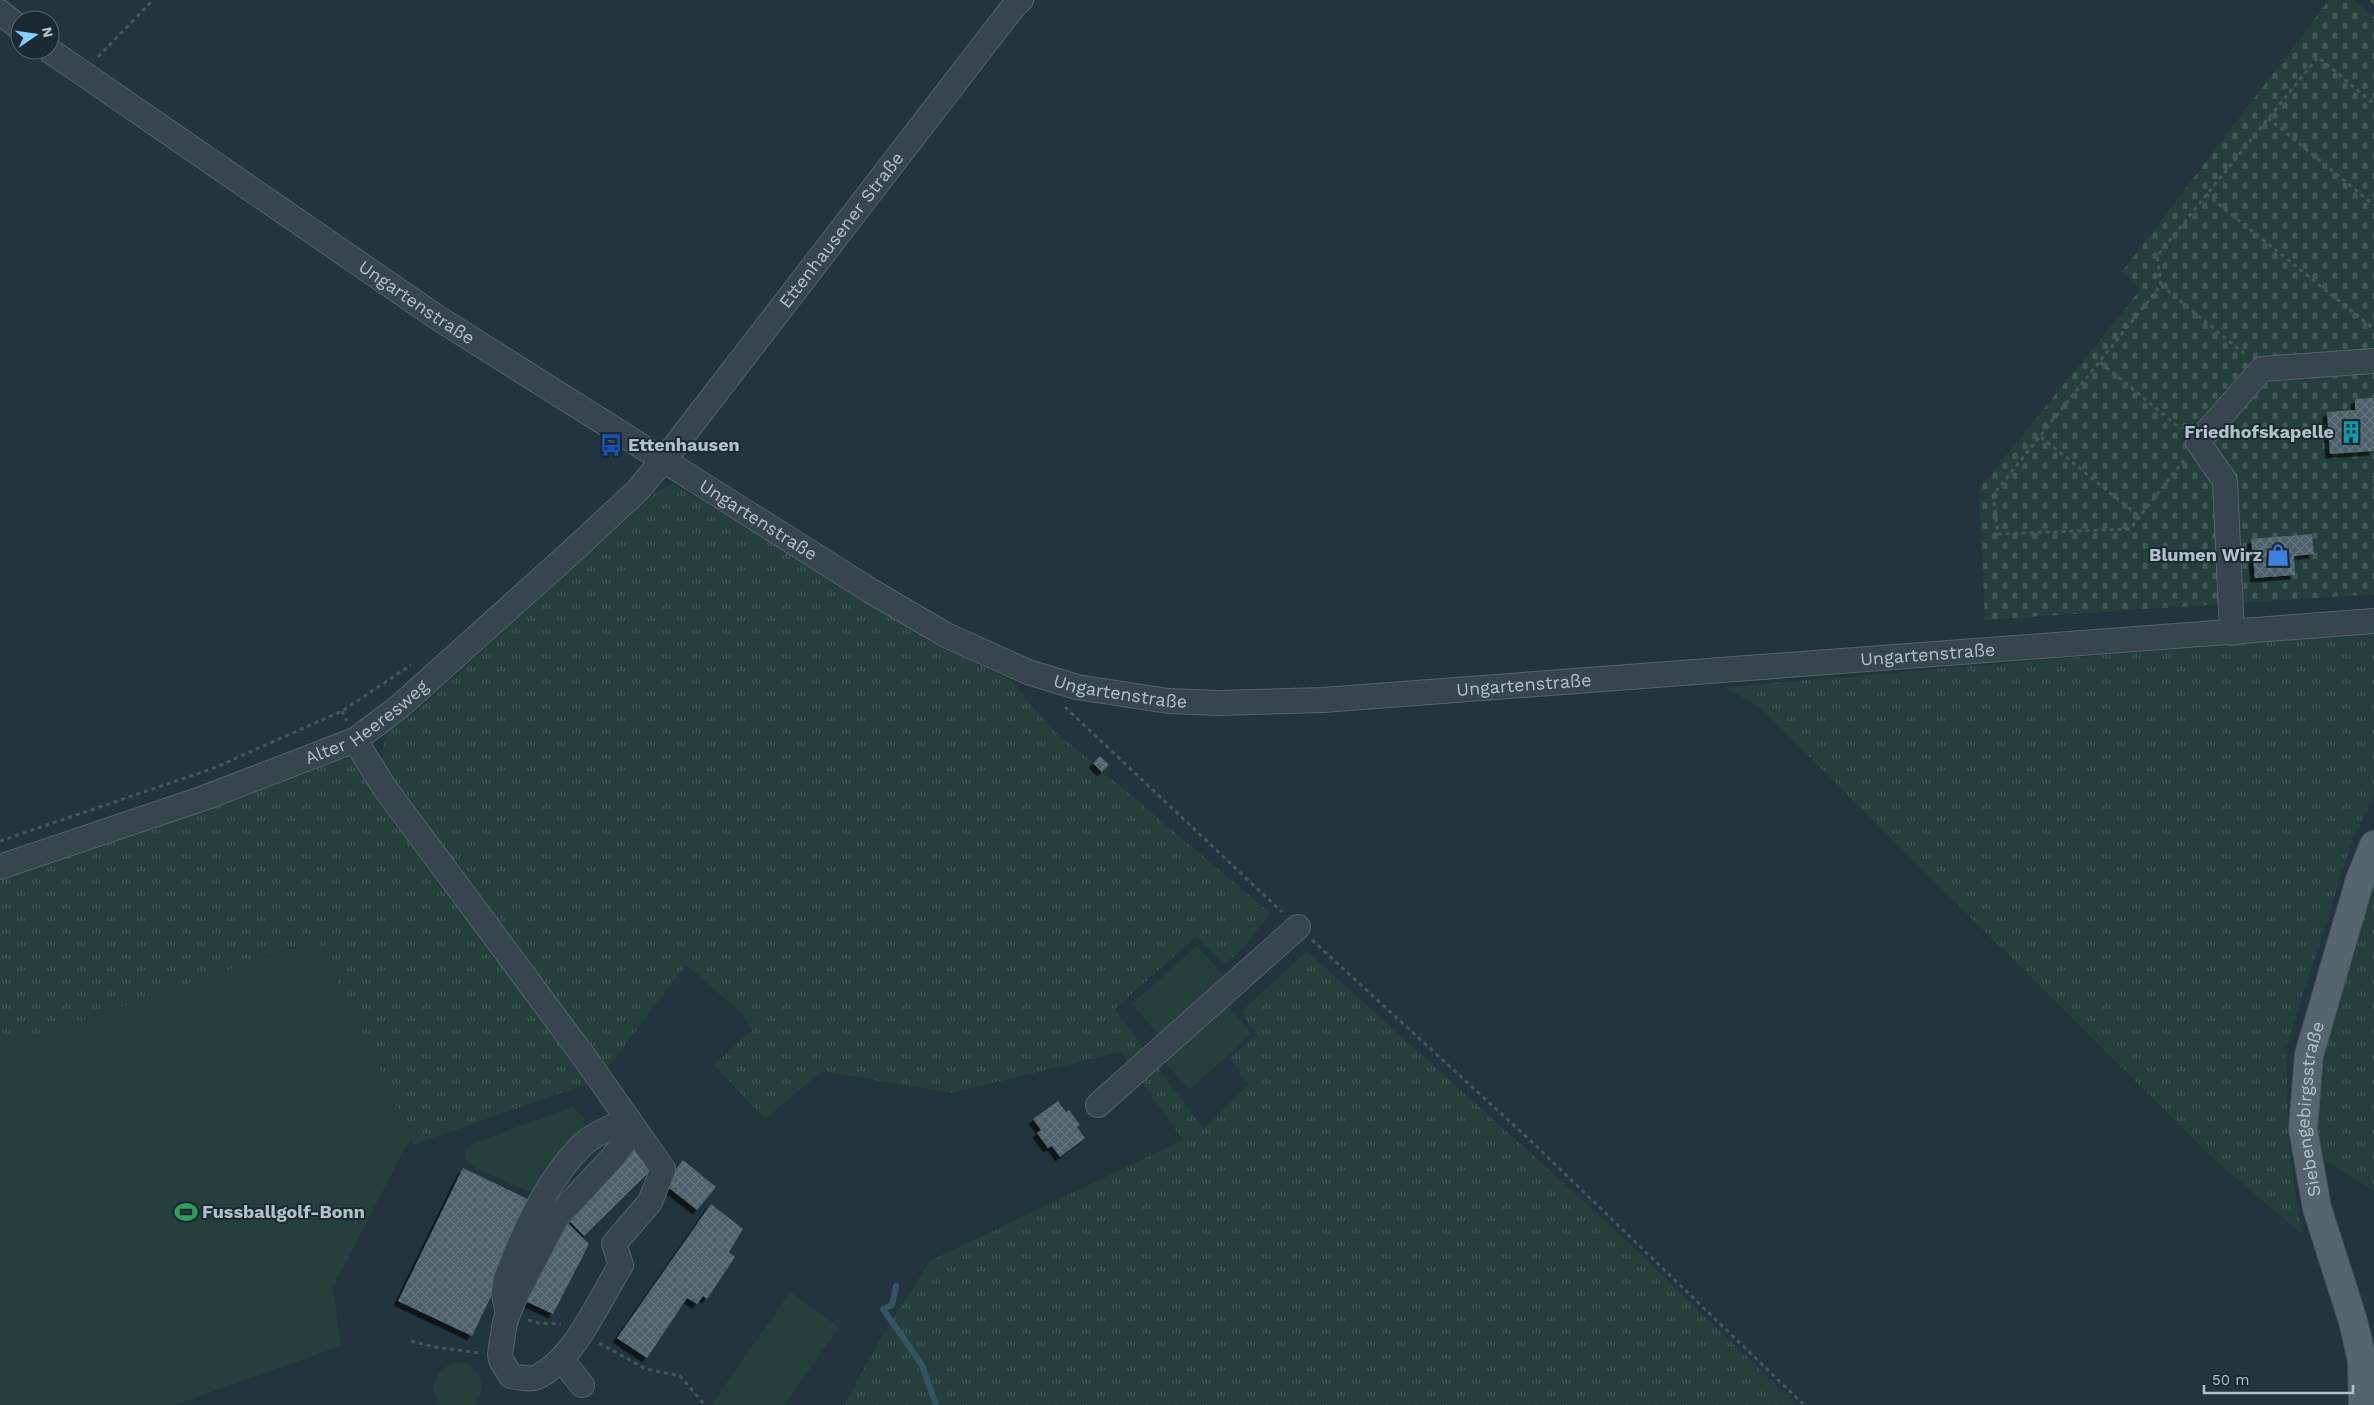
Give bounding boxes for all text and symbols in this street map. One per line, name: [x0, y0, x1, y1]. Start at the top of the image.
north arrow: [10, 10, 60, 60]
text: N: [39, 25, 57, 39]
street label: Ettenhausener Straße: [774, 148, 908, 312]
street label: Ungartenstraße: [355, 256, 479, 348]
building icon: Friedhofskapelle: [2338, 419, 2364, 445]
place label: Friedhofskapelle: [2184, 421, 2334, 442]
bus stop icon: Ettenhausen: [598, 432, 624, 458]
place label: Ettenhausen: [628, 434, 740, 455]
street label: Ungartenstraße: [696, 475, 821, 564]
shop icon: Blumen Wirz: [2265, 542, 2291, 568]
place label: Blumen Wirz: [2149, 544, 2262, 565]
street label: Ungartenstraße: [1859, 639, 1996, 670]
street label: Ungartenstraße: [1051, 669, 1188, 712]
street label: Ungartenstraße: [1456, 669, 1592, 700]
street label: Alter Heeresweg: [302, 675, 432, 768]
street label: Siebengebirgsstraße: [2292, 1019, 2328, 1198]
sports icon: Fussballgolf-Bonn: [173, 1199, 199, 1225]
place label: Fussballgolf-Bonn: [202, 1201, 365, 1222]
scale bar: [2204, 1362, 2353, 1394]
text: 50 m: [2212, 1371, 2249, 1389]

